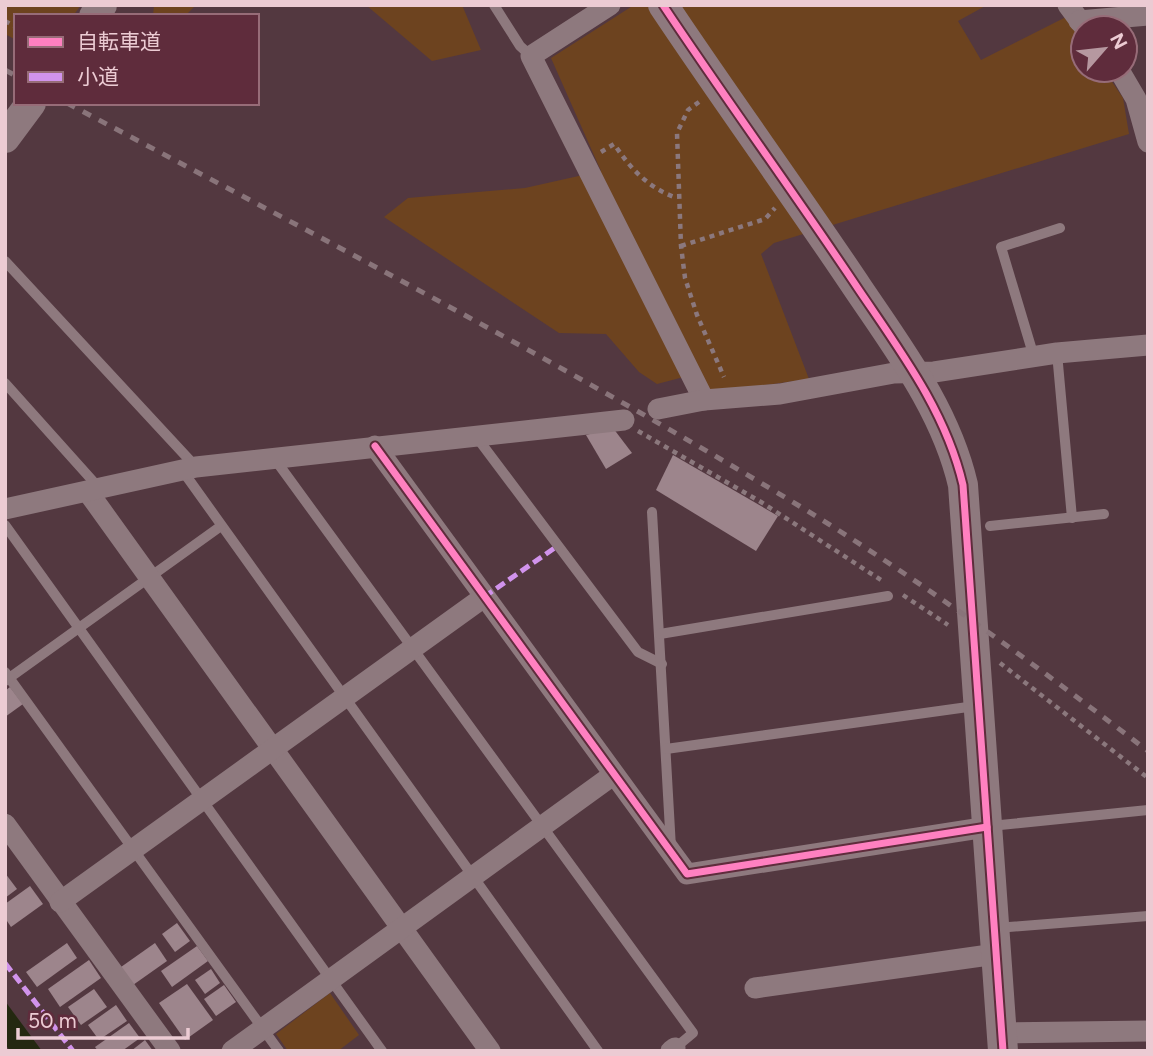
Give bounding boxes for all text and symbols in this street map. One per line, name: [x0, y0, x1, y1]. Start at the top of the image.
legend: [14, 14, 259, 105]
north arrow: [1069, 14, 1139, 84]
text: 自転車道: [77, 29, 161, 54]
text: N: [1105, 29, 1132, 53]
text: 小道: [77, 64, 119, 89]
scale bar: [18, 996, 187, 1040]
text: 50 m: [28, 1008, 77, 1033]

